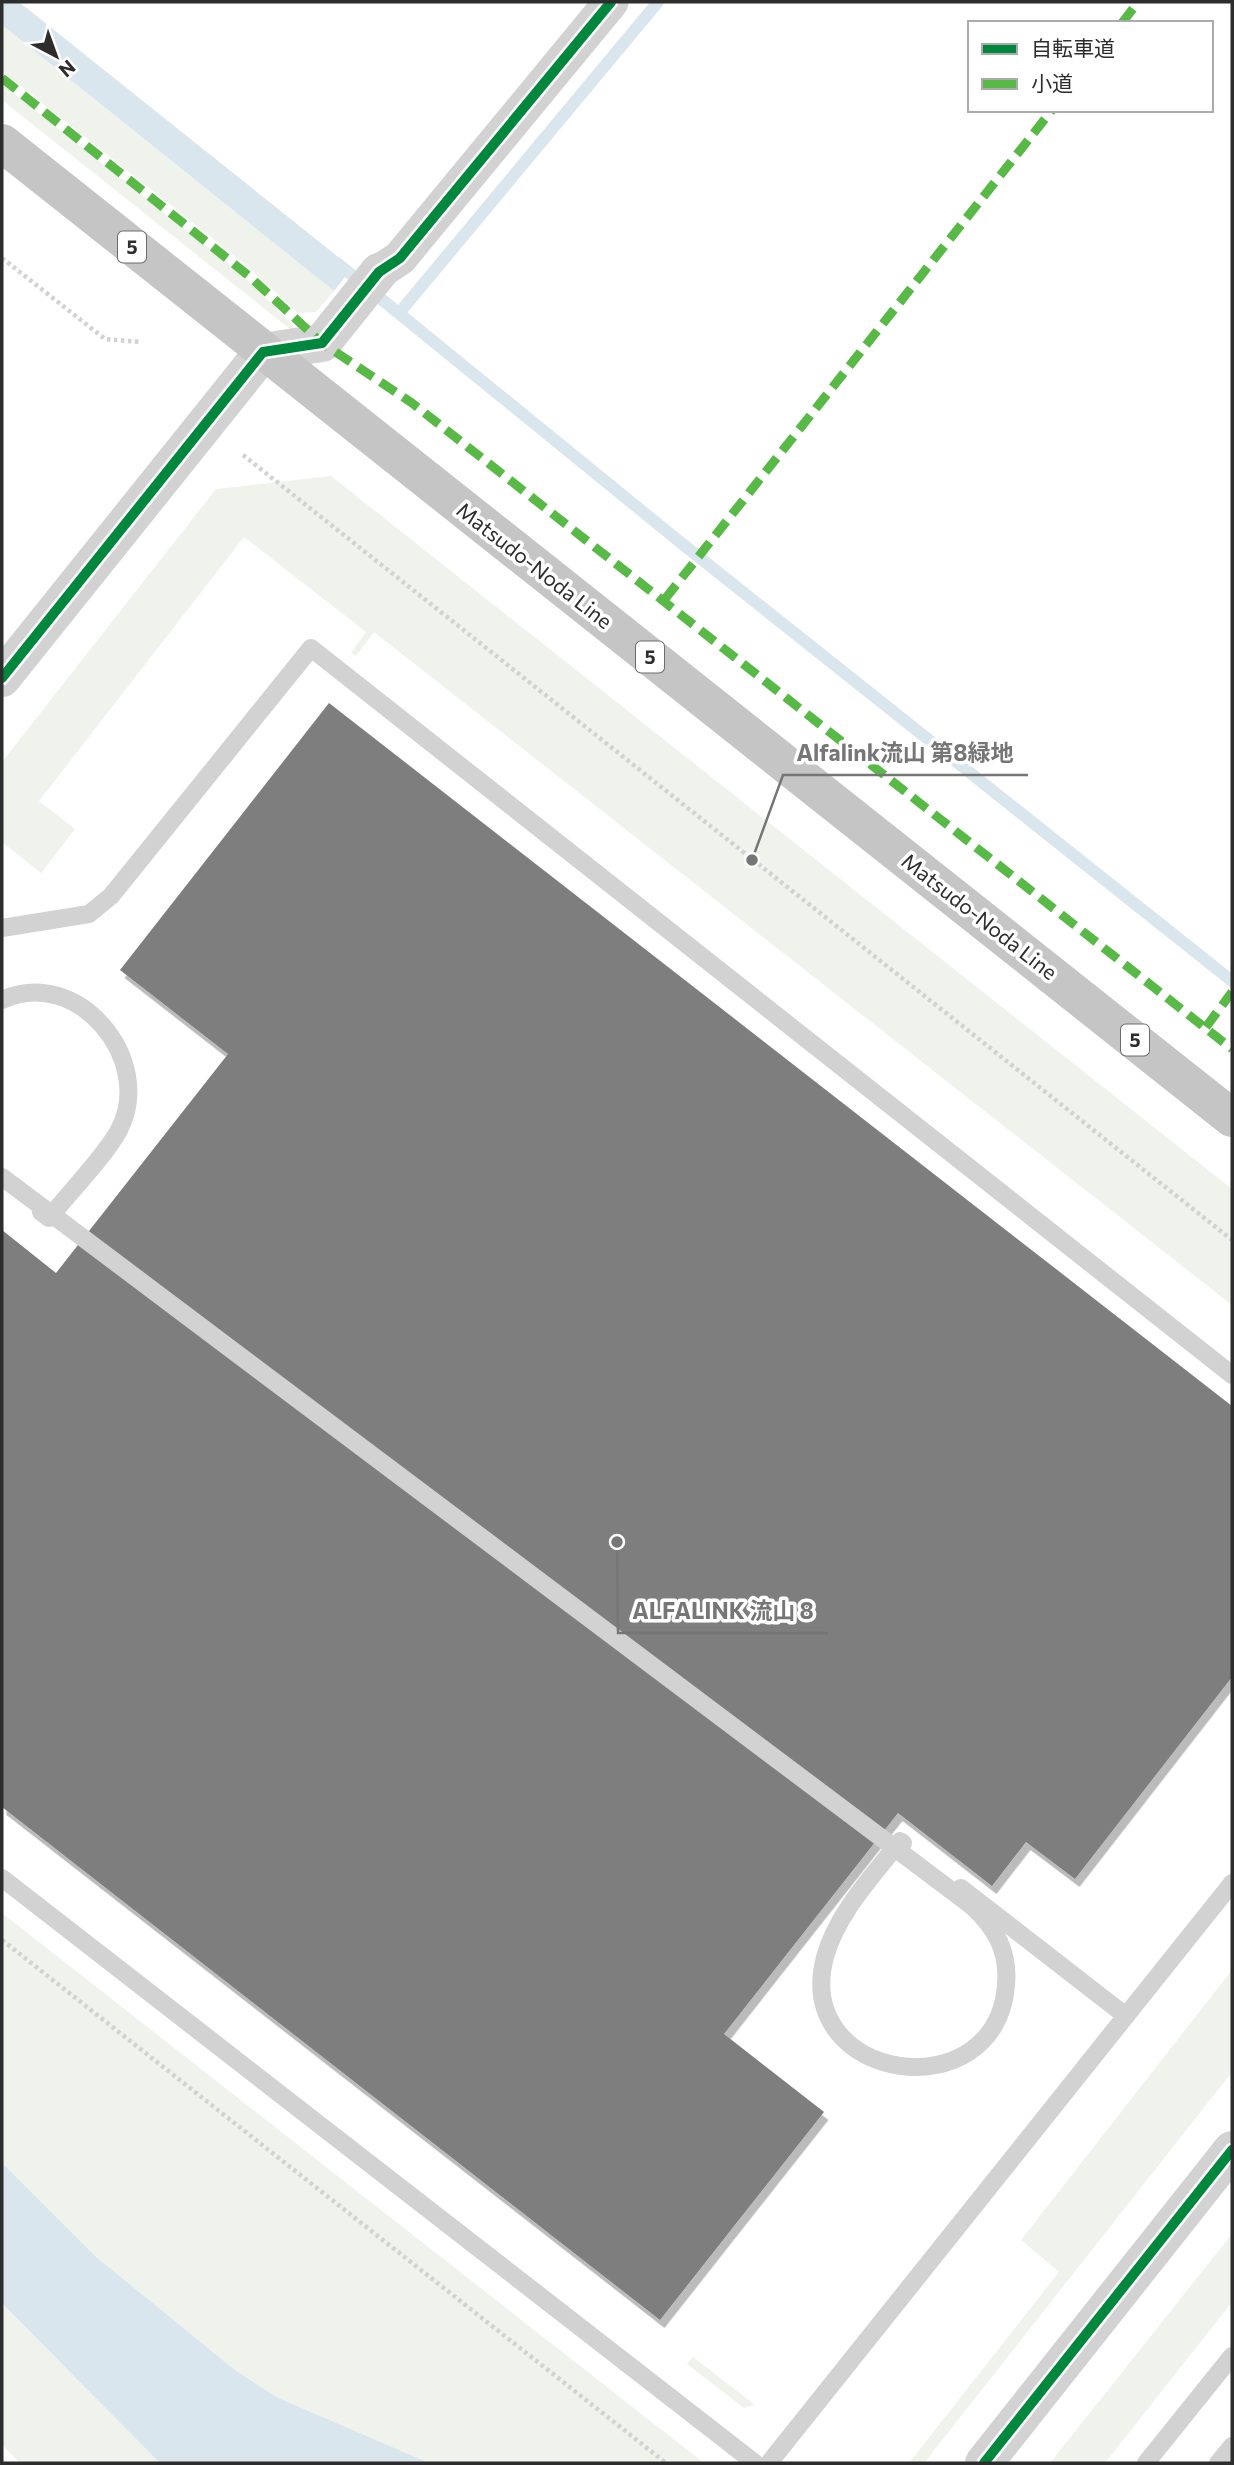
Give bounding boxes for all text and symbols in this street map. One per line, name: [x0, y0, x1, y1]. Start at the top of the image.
north arrow: [21, 21, 91, 91]
legend: [968, 21, 1213, 112]
text: 自転車道: [1031, 35, 1115, 60]
text: N: [55, 56, 80, 83]
text: 小道: [1031, 70, 1073, 95]
road number: 5: [118, 232, 146, 262]
street label: Matsudo-Noda Line: [452, 496, 618, 633]
road number: 5: [636, 642, 664, 672]
callout: Alfalink流山 第8緑地: [783, 731, 1028, 775]
text: Alfalink流山 第8緑地: [797, 738, 1013, 766]
street label: Matsudo-Noda Line: [897, 847, 1063, 984]
road number: 5: [1121, 1024, 1149, 1056]
callout: ALFALINK 流山 8: [618, 1589, 828, 1633]
text: ALFALINK 流山 8: [632, 1596, 814, 1624]

